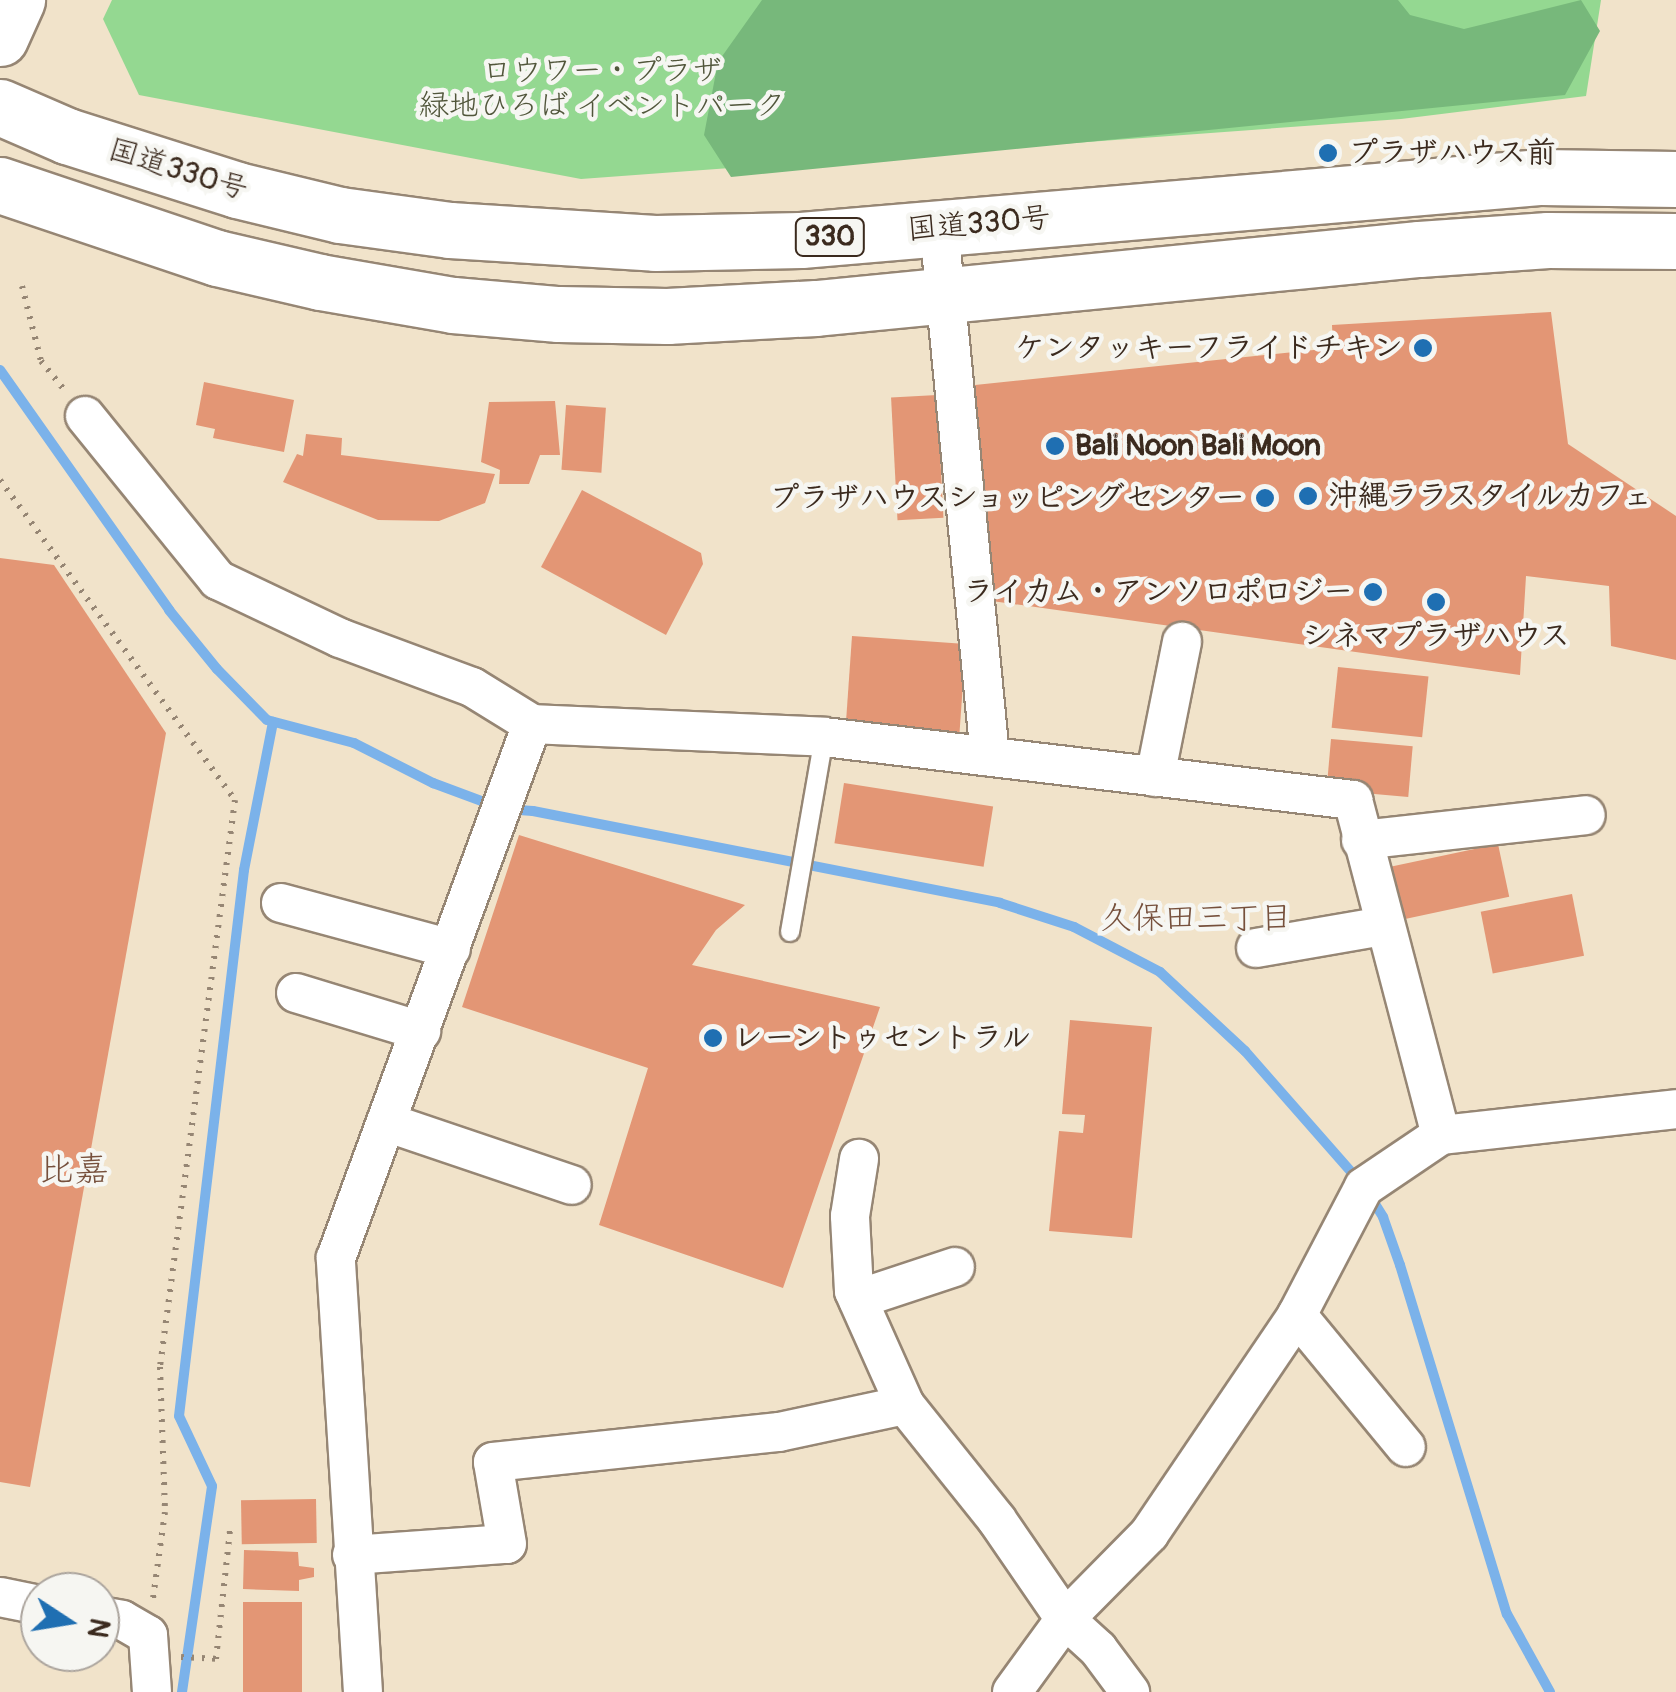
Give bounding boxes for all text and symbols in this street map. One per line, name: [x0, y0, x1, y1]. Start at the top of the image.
park label: ロウワー・プラザ 緑地ひろば イベントパーク: [419, 53, 785, 124]
street label: 国道330号: [104, 132, 252, 208]
place label: プラザハウス前: [1348, 135, 1558, 171]
marker: プラザハウス前: [1317, 142, 1339, 164]
street label: 国道330号: [906, 200, 1052, 248]
road number: 330: [792, 214, 868, 260]
place label: ケンタッキーフライドチキン: [1013, 330, 1403, 366]
marker: ケンタッキーフライドチキン: [1412, 337, 1434, 359]
place label: Bali Noon Bali Moon: [1075, 428, 1321, 464]
marker: Bali Noon Bali Moon: [1044, 435, 1066, 457]
place label: 沖縄ララスタイルカフェ: [1328, 478, 1658, 514]
place label: プラザハウスショッピングセンター: [765, 480, 1245, 516]
marker: 沖縄ララスタイルカフェ: [1297, 485, 1319, 507]
marker: プラザハウスショッピングセンター: [1254, 487, 1276, 509]
place label: ライカム・アンソロポロジー: [963, 574, 1353, 610]
marker: ライカム・アンソロポロジー: [1362, 581, 1384, 603]
marker: シネマプラザハウス: [1425, 591, 1447, 613]
place label: シネマプラザハウス: [1301, 618, 1571, 654]
district label: 久保田三丁目: [1100, 899, 1292, 937]
place label: レーントゥセントラル: [733, 1020, 1034, 1056]
marker: レーントゥセントラル: [702, 1027, 724, 1049]
district label: 比嘉: [39, 1149, 109, 1191]
north arrow: [20, 1572, 120, 1672]
text: N: [79, 1615, 117, 1641]

